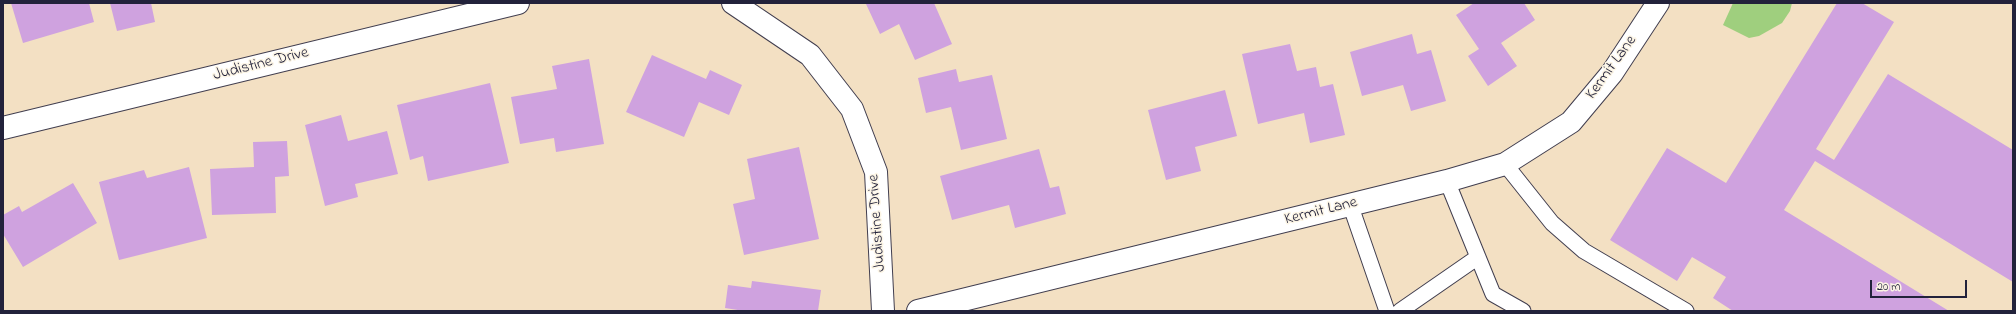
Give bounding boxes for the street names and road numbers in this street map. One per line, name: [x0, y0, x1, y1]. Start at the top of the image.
street label: Kermit Lane: [1582, 32, 1642, 104]
street label: Judistine Drive: [211, 44, 311, 86]
street label: Judistine Drive: [865, 174, 891, 272]
street label: Kermit Lane: [1283, 194, 1359, 230]

